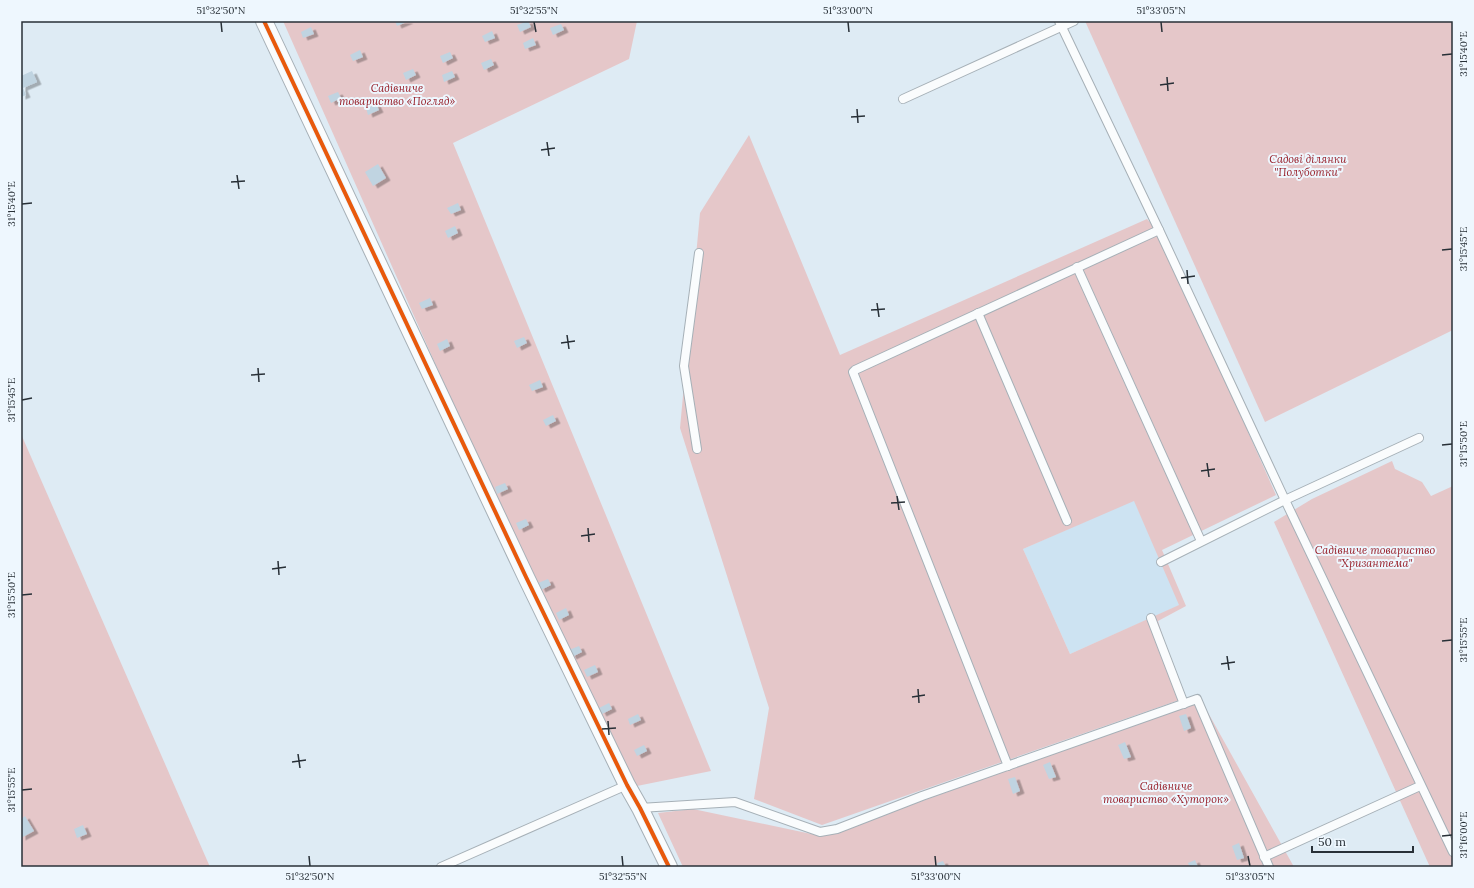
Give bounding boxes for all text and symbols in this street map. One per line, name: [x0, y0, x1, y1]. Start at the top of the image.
text: 51°32'50"N: [197, 4, 246, 17]
text: 51°32'55"N: [510, 4, 558, 17]
text: 51°33'00"N: [823, 4, 873, 17]
text: 51°33'05"N: [1136, 4, 1186, 17]
text: 31°15'40"E: [1457, 31, 1470, 77]
park label: Садівниче товариство «Погляд»: [339, 81, 455, 108]
park label: Садові ділянки "Полуботки": [1269, 152, 1347, 179]
text: 31°15'40"E: [5, 181, 18, 227]
text: 31°15'45"E: [1457, 227, 1470, 271]
text: 31°15'45"E: [5, 378, 18, 422]
text: 31°15'50"E: [1457, 421, 1470, 467]
park label: Садівниче товариство "Хризантема": [1315, 543, 1435, 570]
text: 31°15'50"E: [5, 572, 18, 618]
text: 31°15'55"E: [1457, 617, 1470, 663]
text: 31°15'55"E: [5, 767, 18, 813]
park label: Садівниче товариство «Хуторок»: [1103, 779, 1229, 806]
text: 31°16'00"E: [1457, 812, 1470, 858]
scale bar: [1312, 828, 1413, 854]
text: 50 m: [1318, 834, 1346, 849]
text: 51°32'50"N: [286, 870, 335, 883]
text: 51°32'55"N: [599, 870, 647, 883]
text: 51°33'00"N: [911, 870, 961, 883]
text: 51°33'05"N: [1225, 870, 1275, 883]

